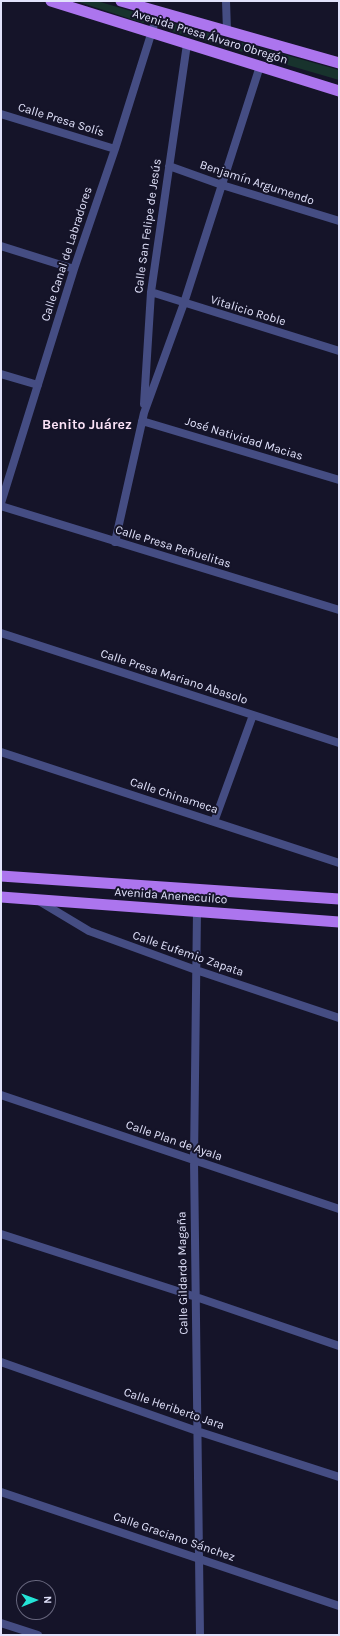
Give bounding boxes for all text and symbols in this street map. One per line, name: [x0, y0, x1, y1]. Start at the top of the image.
street label: Avenida Presa Álvaro Obregón: [131, 6, 289, 68]
street label: Calle Presa Solís: [16, 100, 106, 140]
street label: Calle San Felipe de Jesús: [131, 158, 165, 294]
street label: Benjamín Argumendo: [198, 158, 316, 208]
street label: Calle Canal de Labradores: [38, 185, 96, 323]
street label: Vitalicio Roble: [209, 293, 287, 329]
street label: José Natividad Macias: [183, 414, 305, 464]
district label: Benito Juárez: [42, 417, 132, 433]
street label: Calle Presa Peñuelitas: [113, 523, 233, 571]
street label: Calle Presa Mariano Abasolo: [99, 646, 249, 708]
street label: Calle Chinameca: [128, 775, 220, 817]
street label: Avenida Anenecuilco: [114, 885, 228, 907]
street label: Calle Eufemio Zapata: [131, 928, 245, 980]
street label: Calle Plan de Ayala: [124, 1118, 224, 1164]
street label: Calle Gildardo Magaña: [175, 1211, 191, 1335]
street label: Calle Heriberto Jara: [122, 1385, 226, 1433]
street label: Calle Graciano Sánchez: [111, 1509, 237, 1565]
north arrow: [16, 1580, 56, 1620]
text: N: [41, 1596, 54, 1604]

